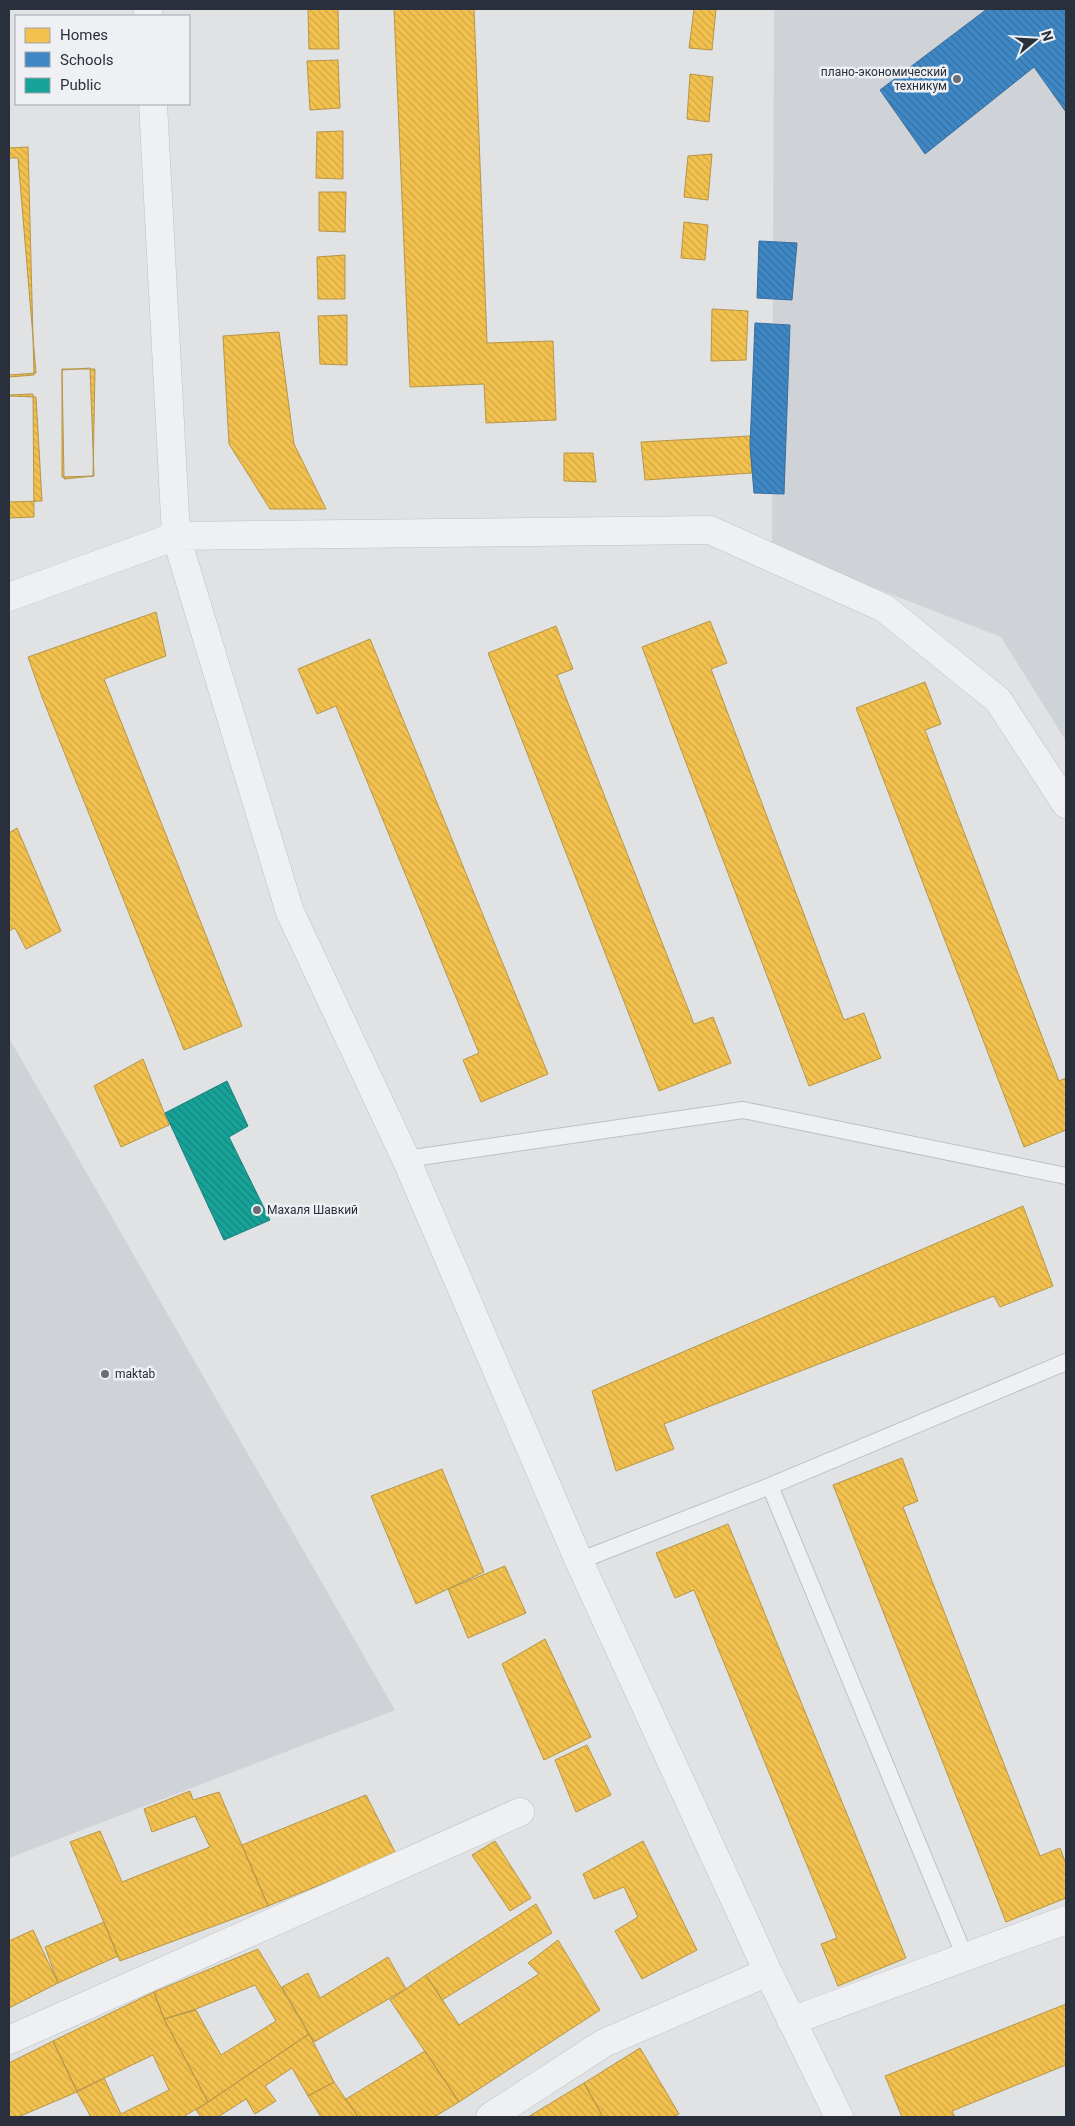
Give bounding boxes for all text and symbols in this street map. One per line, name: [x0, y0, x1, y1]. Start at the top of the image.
legend: [15, 15, 190, 105]
north arrow: [1010, 15, 1060, 65]
text: Homes: [60, 26, 108, 44]
text: N: [1038, 29, 1057, 43]
text: Schools: [60, 51, 114, 69]
place label: плано-экономический техникум: [821, 65, 947, 93]
marker: плано-экономический техникум: [951, 73, 963, 85]
text: Public: [60, 76, 101, 94]
place label: Махаля Шавкий: [267, 1203, 358, 1217]
marker: Махаля Шавкий: [251, 1204, 263, 1216]
place label: maktab: [115, 1367, 156, 1381]
marker: maktab: [99, 1368, 111, 1380]

